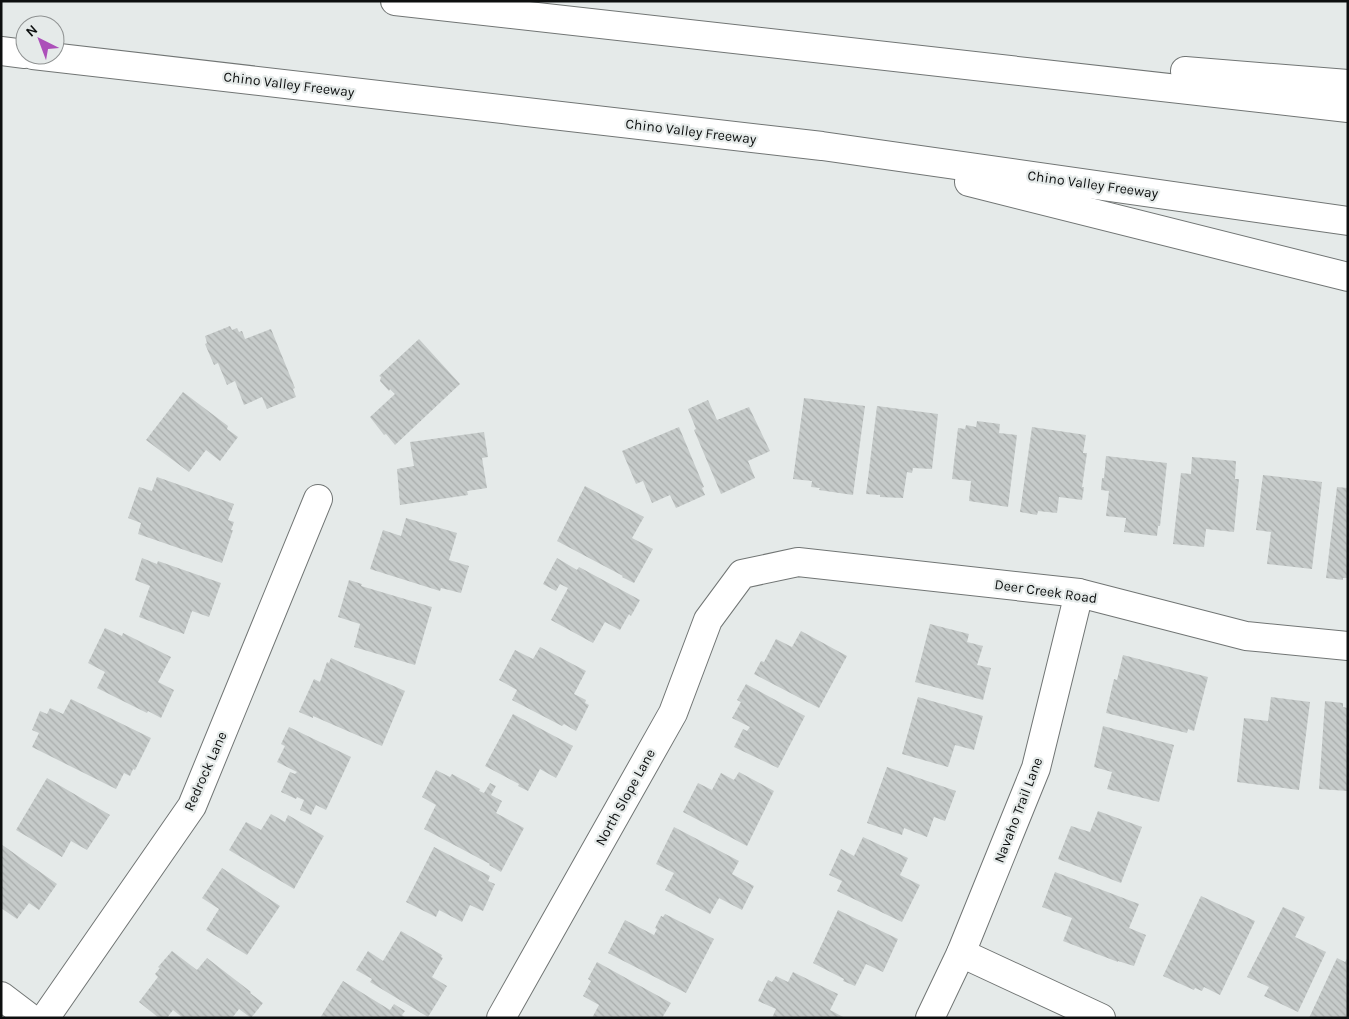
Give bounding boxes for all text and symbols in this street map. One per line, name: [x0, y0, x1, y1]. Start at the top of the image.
north arrow: [15, 15, 65, 65]
text: N: [22, 21, 41, 40]
street label: Chino Valley Freeway: [223, 68, 356, 101]
street label: Chino Valley Freeway: [625, 115, 758, 148]
street label: Chino Valley Freeway: [1026, 167, 1160, 202]
street label: Deer Creek Road: [994, 576, 1098, 607]
street label: Redrock Lane: [180, 729, 231, 814]
street label: North Slope Lane: [592, 746, 659, 849]
street label: Navaho Trail Lane: [991, 755, 1046, 865]

